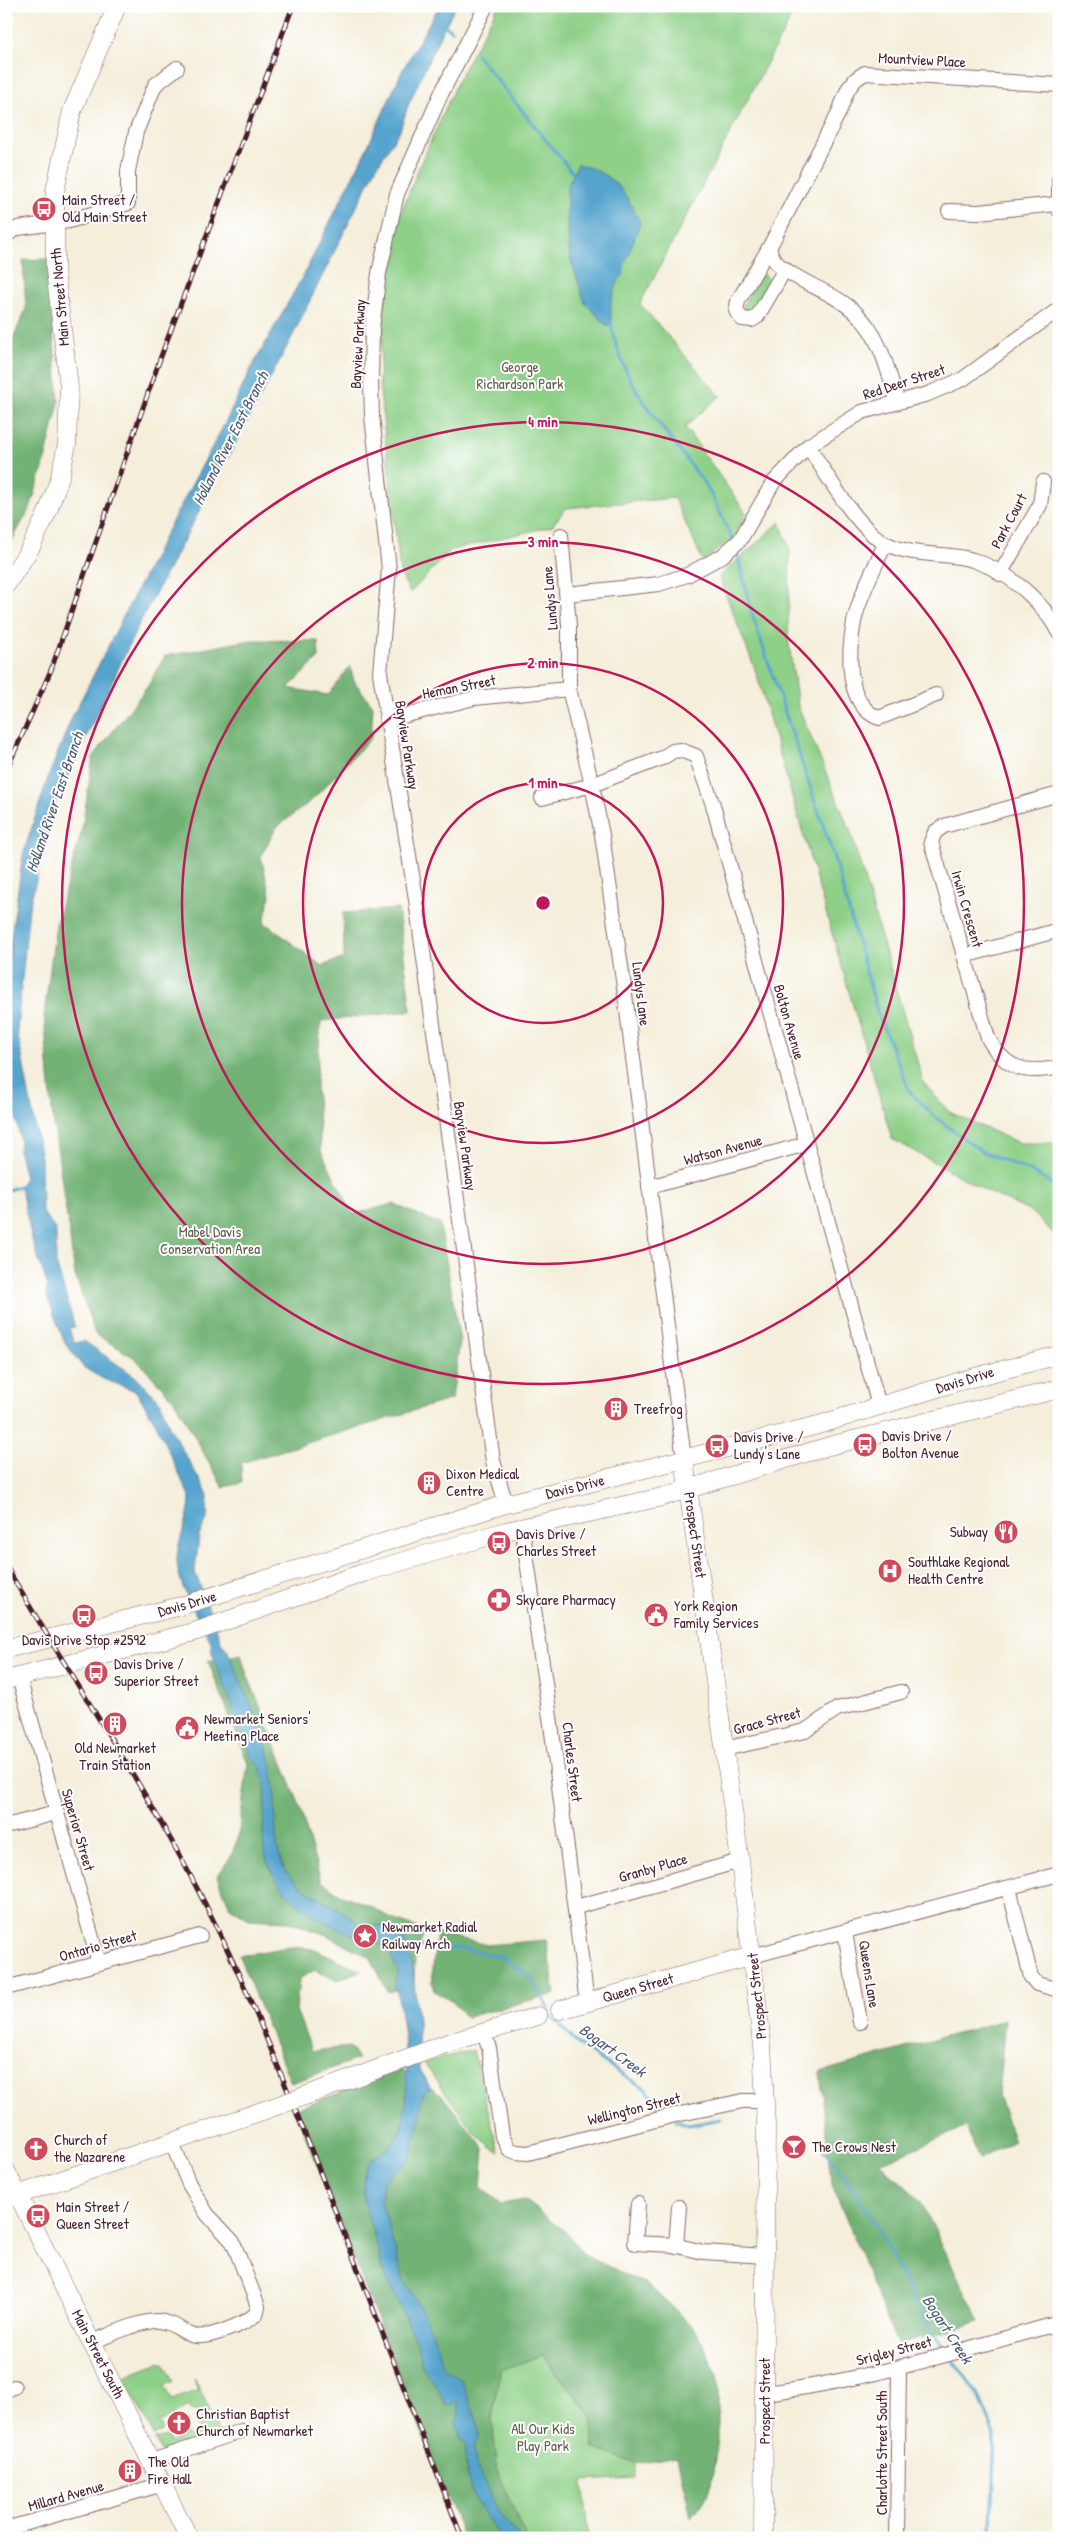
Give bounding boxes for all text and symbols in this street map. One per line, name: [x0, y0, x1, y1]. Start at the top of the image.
street label: Mountview Place: [878, 47, 966, 72]
place label: Main Street / Old Main Street: [62, 189, 148, 227]
bus stop icon: Main Street / Old Main Street: [31, 196, 57, 222]
street label: Main Street North: [45, 247, 74, 347]
street label: Bayview Parkway: [345, 299, 370, 389]
park label: George Richardson Park: [477, 356, 563, 394]
street label: Red Deer Street: [860, 358, 948, 405]
water label: Holland River East Branch: [187, 366, 274, 509]
text: 4 min: [528, 411, 558, 432]
street label: Park Court: [985, 489, 1032, 552]
text: 3 min: [528, 531, 558, 552]
street label: Lundys Lane: [536, 565, 563, 631]
text: 2 min: [528, 652, 559, 673]
street label: Heman Street: [420, 669, 498, 704]
street label: Bayview Parkway: [390, 699, 425, 791]
water label: Holland River East Branch: [20, 728, 89, 875]
text: 1 min: [528, 772, 558, 793]
street label: Irwin Crescent: [946, 868, 989, 951]
centre of rings: [534, 894, 552, 912]
street label: Lundys Lane: [627, 961, 656, 1027]
street label: Bolton Avenue: [769, 982, 810, 1062]
street label: Bayview Parkway: [449, 1100, 482, 1192]
street label: Watson Avenue: [681, 1129, 764, 1170]
park label: Mabel Davis Conservation Area: [160, 1221, 260, 1259]
street label: Davis Drive: [933, 1361, 997, 1398]
building icon: Treefrog: [603, 1396, 629, 1422]
place label: Treefrog: [634, 1398, 683, 1419]
place label: Davis Drive / Bolton Avenue: [882, 1425, 959, 1463]
place label: Davis Drive / Lundy's Lane: [734, 1426, 804, 1464]
bus stop icon: Davis Drive / Bolton Avenue: [852, 1432, 878, 1458]
bus stop icon: Davis Drive / Lundy's Lane: [704, 1433, 730, 1459]
place label: Dixon Medical Centre: [446, 1463, 519, 1501]
street label: Davis Drive: [543, 1469, 606, 1504]
building icon: Dixon Medical Centre: [416, 1470, 442, 1496]
street label: Prospect Street: [679, 1491, 712, 1580]
restaurant icon: Subway: [993, 1519, 1019, 1545]
place label: Subway: [950, 1521, 988, 1542]
place label: Davis Drive / Charles Street: [516, 1523, 597, 1561]
bus stop icon: Davis Drive / Charles Street: [486, 1530, 512, 1556]
place label: Southlake Regional Health Centre: [908, 1551, 1009, 1589]
hospital icon: Southlake Regional Health Centre: [877, 1558, 903, 1584]
street label: Davis Drive: [155, 1585, 219, 1622]
pharmacy icon: Skycare Pharmacy: [486, 1587, 512, 1613]
place label: Skycare Pharmacy: [516, 1589, 616, 1610]
place label: York Region Family Services: [673, 1595, 759, 1633]
public building icon: York Region Family Services: [643, 1602, 669, 1628]
bus stop icon: Davis Drive Stop #2592: [71, 1603, 97, 1629]
place label: Davis Drive Stop #2592: [22, 1629, 146, 1650]
place label: Davis Drive / Superior Street: [114, 1653, 199, 1691]
bus stop icon: Davis Drive / Superior Street: [83, 1660, 109, 1686]
street label: Grace Street: [731, 1701, 804, 1740]
place label: Newmarket Seniors' Meeting Place: [204, 1708, 311, 1746]
building icon: Old Newmarket Train Station: [102, 1711, 128, 1737]
public building icon: Newmarket Seniors' Meeting Place: [174, 1715, 200, 1741]
street label: Charles Street: [557, 1721, 588, 1804]
place label: Old Newmarket Train Station: [74, 1737, 157, 1775]
street label: Superior Street: [57, 1786, 100, 1874]
street label: Granby Place: [616, 1848, 690, 1887]
place label: Newmarket Radial Railway Arch: [382, 1916, 477, 1954]
place icon: Newmarket Radial Railway Arch: [352, 1923, 378, 1949]
street label: Ontario Street: [57, 1924, 140, 1967]
street label: Queens Lane: [854, 1939, 885, 2009]
street label: Prospect Street: [741, 1951, 771, 2040]
street label: Queen Street: [600, 1967, 677, 2008]
water label: Bogart Creek: [575, 2018, 652, 2083]
street label: Wellington Street: [585, 2087, 683, 2130]
place label: Church of the Nazarene: [54, 2129, 126, 2167]
bar icon: The Crows Nest: [781, 2134, 807, 2160]
church icon: Church of the Nazarene: [23, 2136, 49, 2162]
place label: The Crows Nest: [812, 2136, 897, 2157]
place label: Main Street / Queen Street: [56, 2196, 130, 2234]
bus stop icon: Main Street / Queen Street: [25, 2203, 51, 2229]
water label: Bogart Creek: [918, 2290, 979, 2369]
street label: Main Street South: [67, 2306, 130, 2402]
street label: Srigley Street: [854, 2330, 935, 2371]
street label: Prospect Street: [754, 2357, 775, 2444]
street label: Charlotte Street South: [871, 2391, 892, 2515]
place label: Christian Baptist Church of Newmarket: [196, 2403, 314, 2441]
church icon: Christian Baptist Church of Newmarket: [166, 2410, 192, 2436]
park label: All Our Kids Play Park: [511, 2418, 575, 2456]
place label: The Old Fire Hall: [147, 2451, 192, 2489]
building icon: The Old Fire Hall: [117, 2458, 143, 2484]
street label: Millard Avenue: [26, 2475, 106, 2516]

